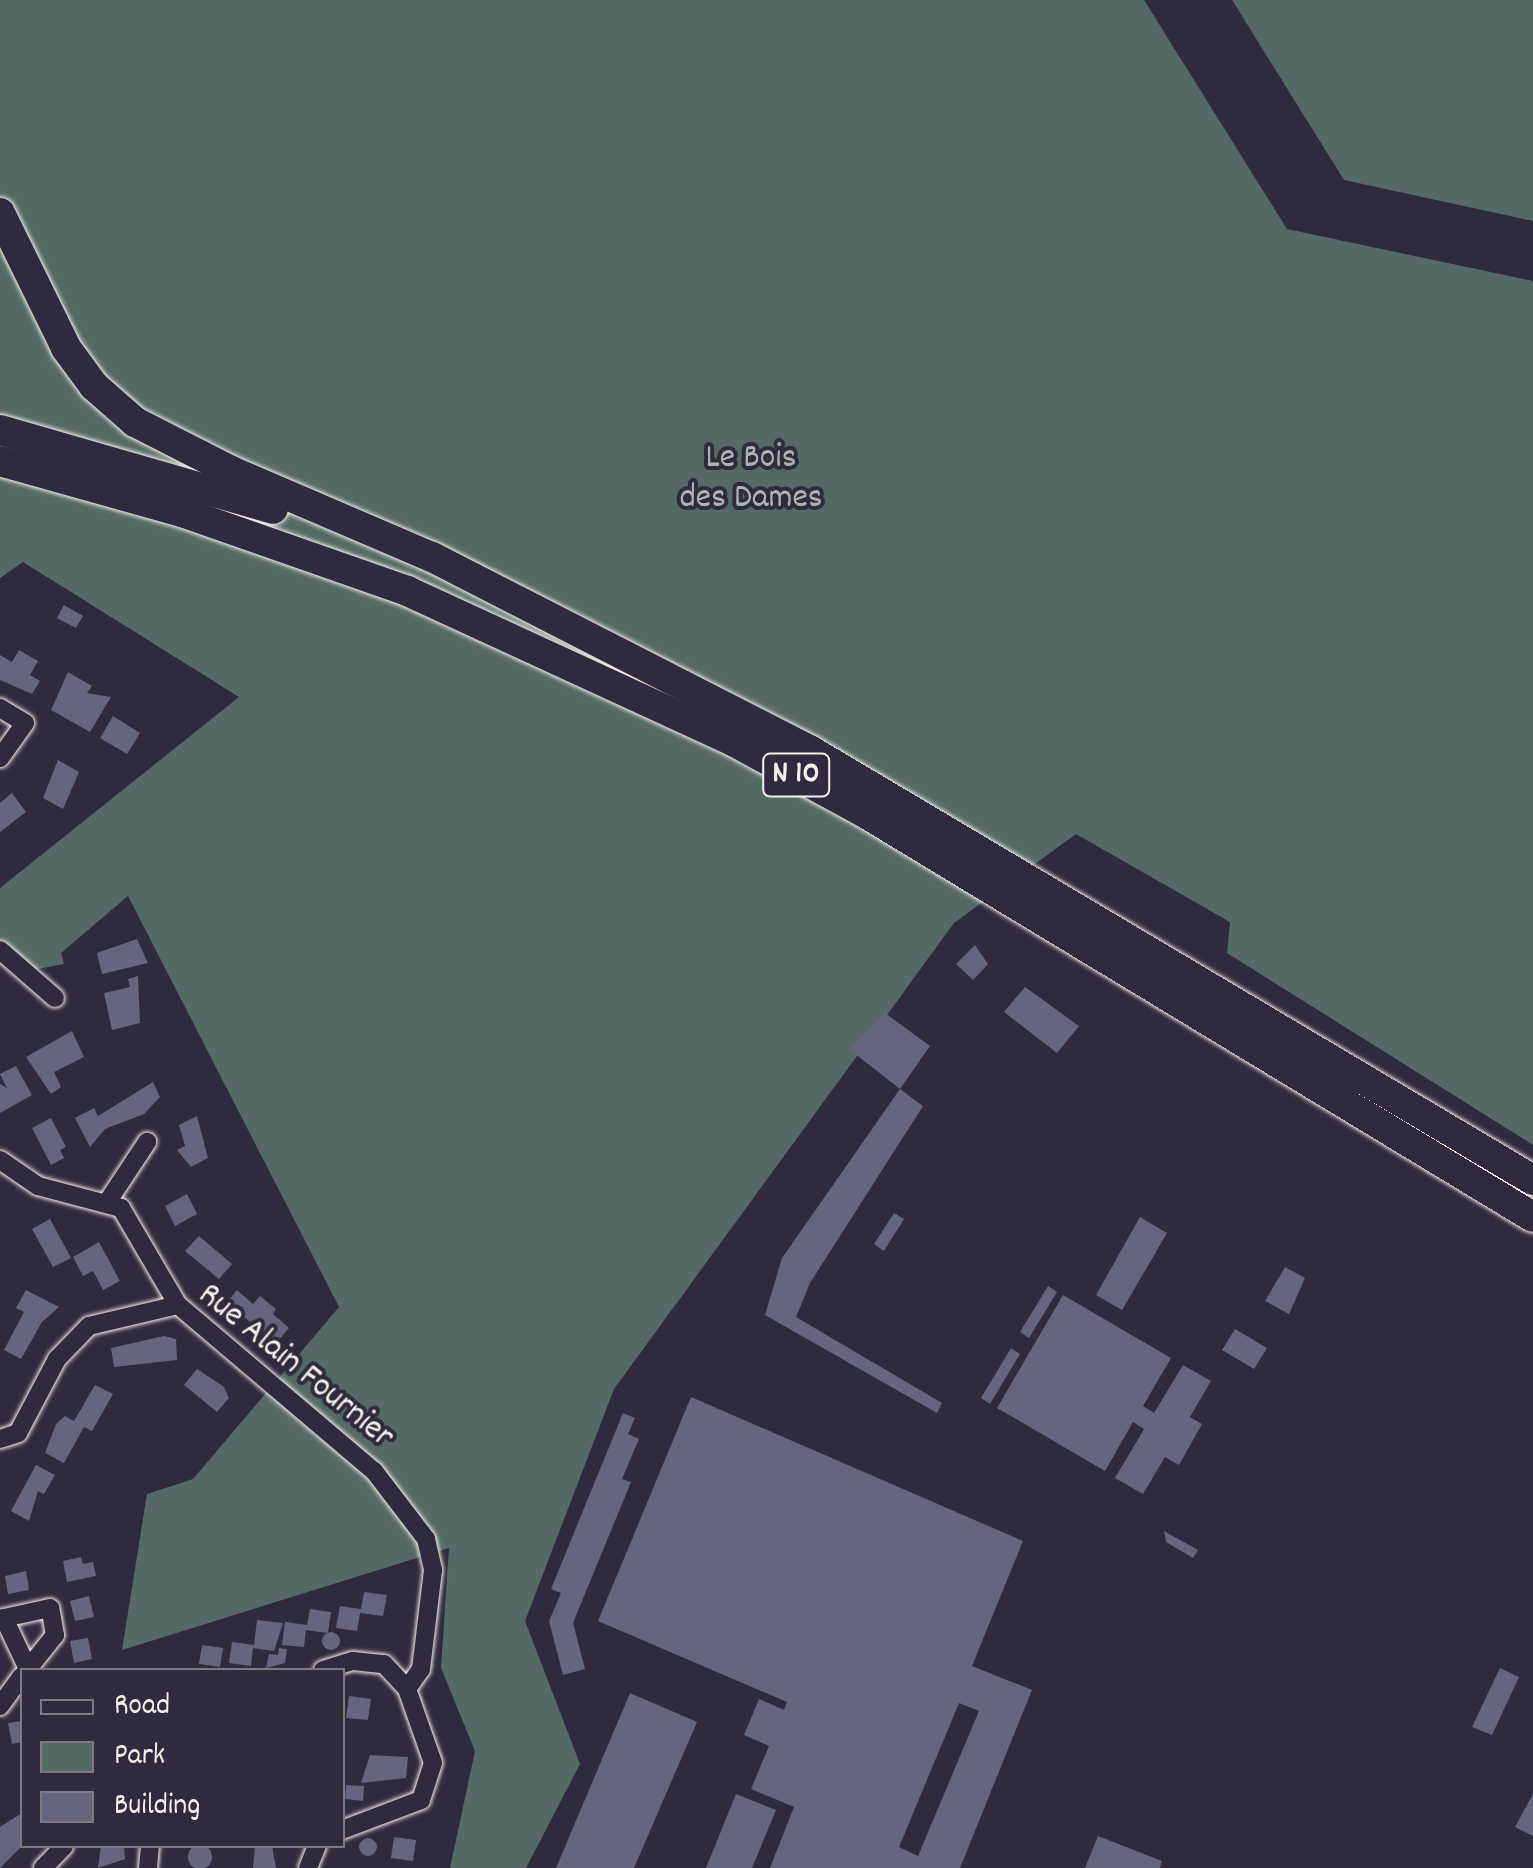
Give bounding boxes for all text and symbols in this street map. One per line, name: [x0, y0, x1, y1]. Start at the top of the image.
park label: Le Bois des Dames: [679, 438, 823, 520]
road number: N 10: [761, 748, 831, 802]
street label: Rue Alain Fournier: [188, 1275, 402, 1459]
legend: [20, 1668, 345, 1848]
text: Road: [114, 1686, 170, 1729]
text: Park: [114, 1736, 165, 1779]
text: Building: [114, 1786, 200, 1829]

